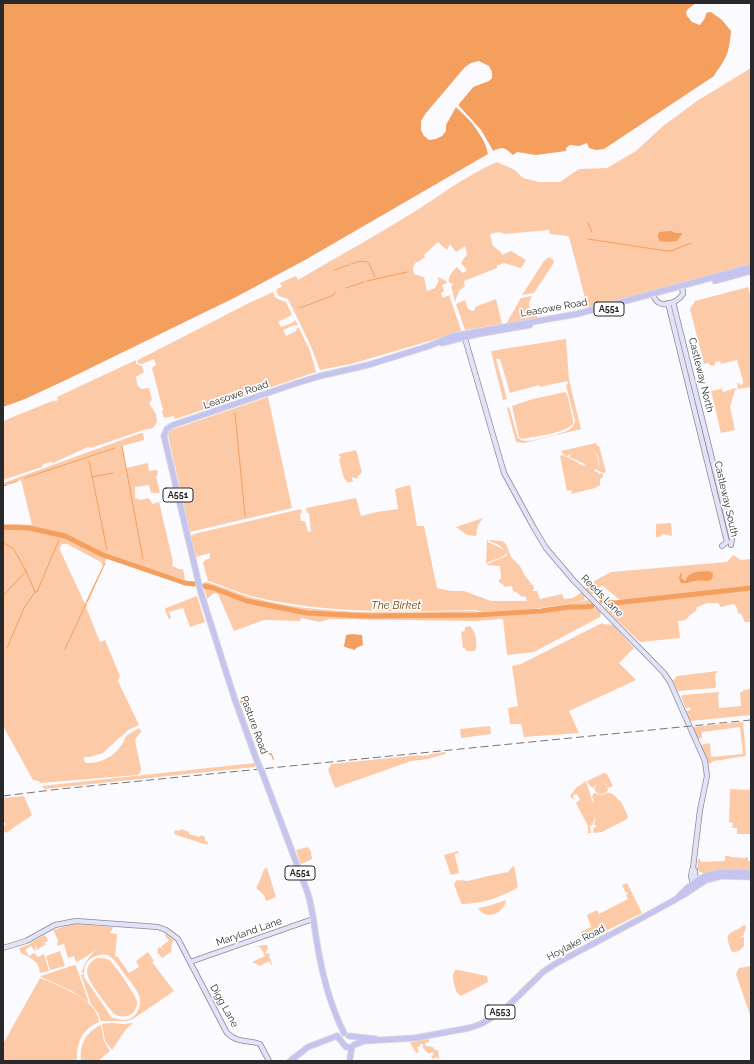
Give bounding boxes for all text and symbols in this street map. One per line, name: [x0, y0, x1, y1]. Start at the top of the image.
street label: Leasowe Road: [519, 296, 589, 320]
road number: A551: [594, 302, 624, 316]
street label: Castleway North: [686, 336, 716, 414]
street label: Leasowe Road: [202, 378, 270, 412]
street label: Castleway South: [711, 460, 741, 538]
road number: A551: [163, 488, 193, 502]
street label: Reeds Lane: [578, 572, 626, 620]
water label: The Birket: [371, 599, 421, 613]
street label: Pasture Road: [238, 694, 270, 756]
road number: A551: [285, 866, 315, 880]
street label: Maryland Lane: [214, 915, 284, 949]
street label: Hoylake Road: [545, 923, 607, 963]
street label: Digg Lane: [207, 982, 241, 1030]
road number: A553: [485, 1005, 515, 1019]

